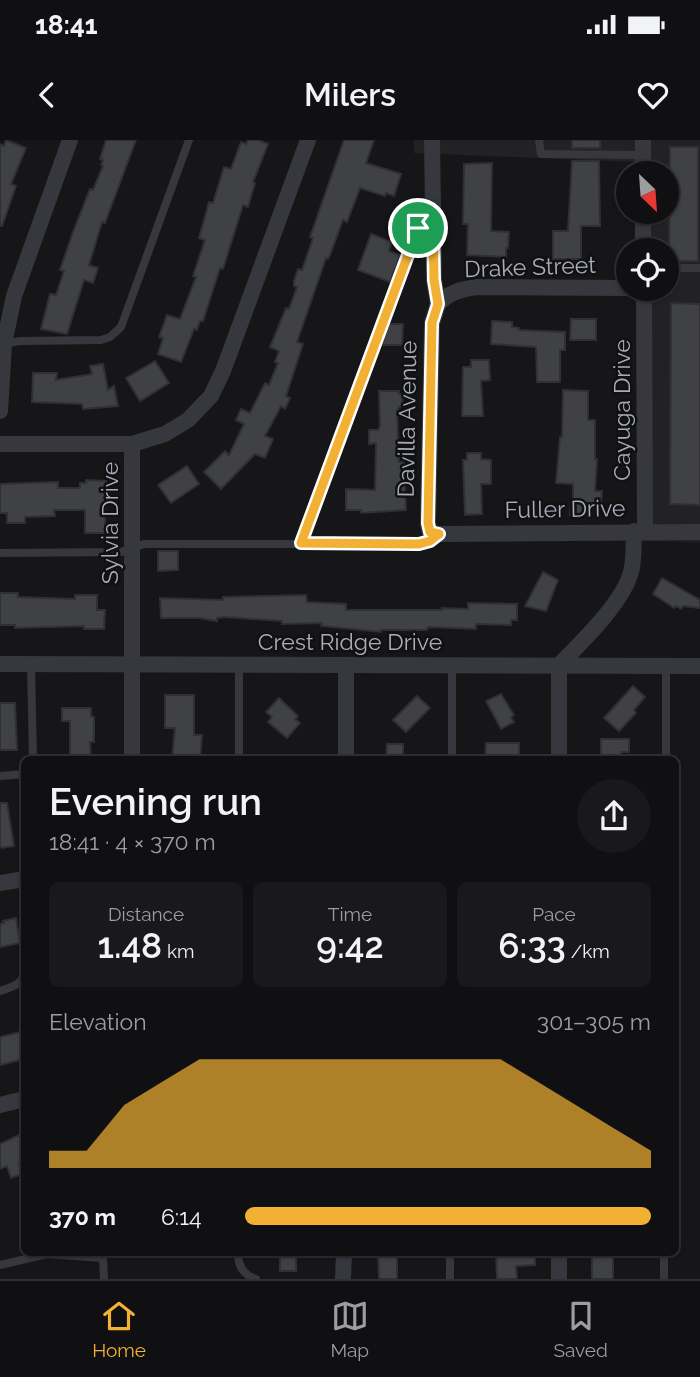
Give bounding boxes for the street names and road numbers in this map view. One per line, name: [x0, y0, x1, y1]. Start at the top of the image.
street label: Drake Street: [464, 251, 597, 282]
street label: Cayuga Drive: [608, 339, 635, 481]
street label: Davilla Avenue: [392, 340, 421, 498]
street label: Sylvia Drive: [96, 462, 123, 584]
street label: Fuller Drive: [504, 494, 626, 523]
street label: Crest Ridge Drive: [258, 628, 442, 655]

